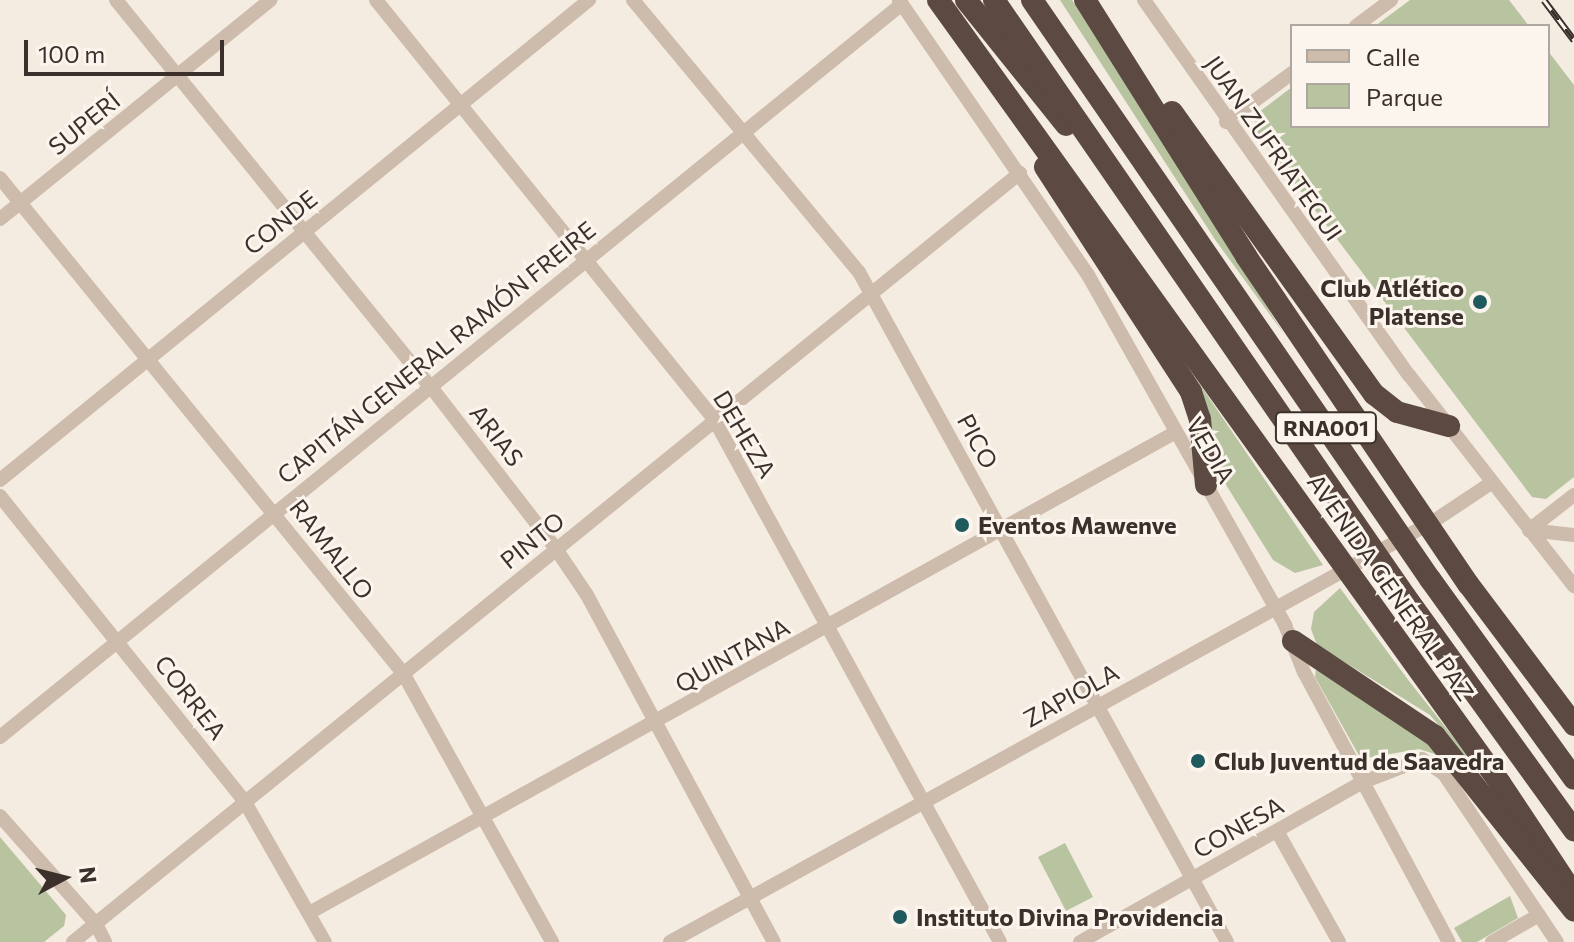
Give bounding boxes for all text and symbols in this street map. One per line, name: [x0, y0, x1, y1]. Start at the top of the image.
scale bar: [28, 24, 228, 74]
legend: [1290, 24, 1550, 128]
text: 100 m: [38, 39, 105, 68]
text: Calle: [1366, 42, 1420, 71]
street label: JUAN ZUFRIATEGUI: [1199, 50, 1349, 246]
text: Parque: [1366, 82, 1443, 111]
street label: SUPERÍ: [42, 85, 126, 161]
street label: CONDE: [237, 184, 323, 260]
street label: CAPITÁN GENERAL RAMÓN FREIRE: [271, 215, 601, 489]
place label: Club Atlético Platense: [1320, 274, 1464, 330]
marker: Club Atlético Platense: [1471, 293, 1489, 311]
street label: DEHEZA: [708, 385, 782, 483]
street label: ARIAS: [464, 399, 530, 471]
street label: PICO: [952, 409, 1004, 473]
road number: RNA001: [1274, 410, 1378, 446]
street label: VEDIA: [1181, 412, 1241, 488]
street label: AVENIDA GENERAL PAZ: [1302, 468, 1480, 706]
street label: RAMALLO: [284, 493, 380, 605]
street label: PINTO: [494, 505, 570, 575]
place label: Eventos Mawenve: [978, 511, 1177, 539]
marker: Eventos Mawenve: [953, 516, 971, 534]
street label: QUINTANA: [670, 612, 794, 698]
street label: CORREA: [149, 649, 233, 745]
street label: ZAPIOLA: [1018, 657, 1124, 733]
place label: Club Juventud de Saavedra: [1214, 747, 1504, 775]
marker: Club Juventud de Saavedra: [1189, 752, 1207, 770]
street label: CONESA: [1188, 790, 1288, 864]
north arrow: [24, 838, 104, 918]
text: N: [74, 865, 103, 885]
place label: Instituto Divina Providencia: [916, 903, 1223, 931]
marker: Instituto Divina Providencia: [891, 908, 909, 926]

